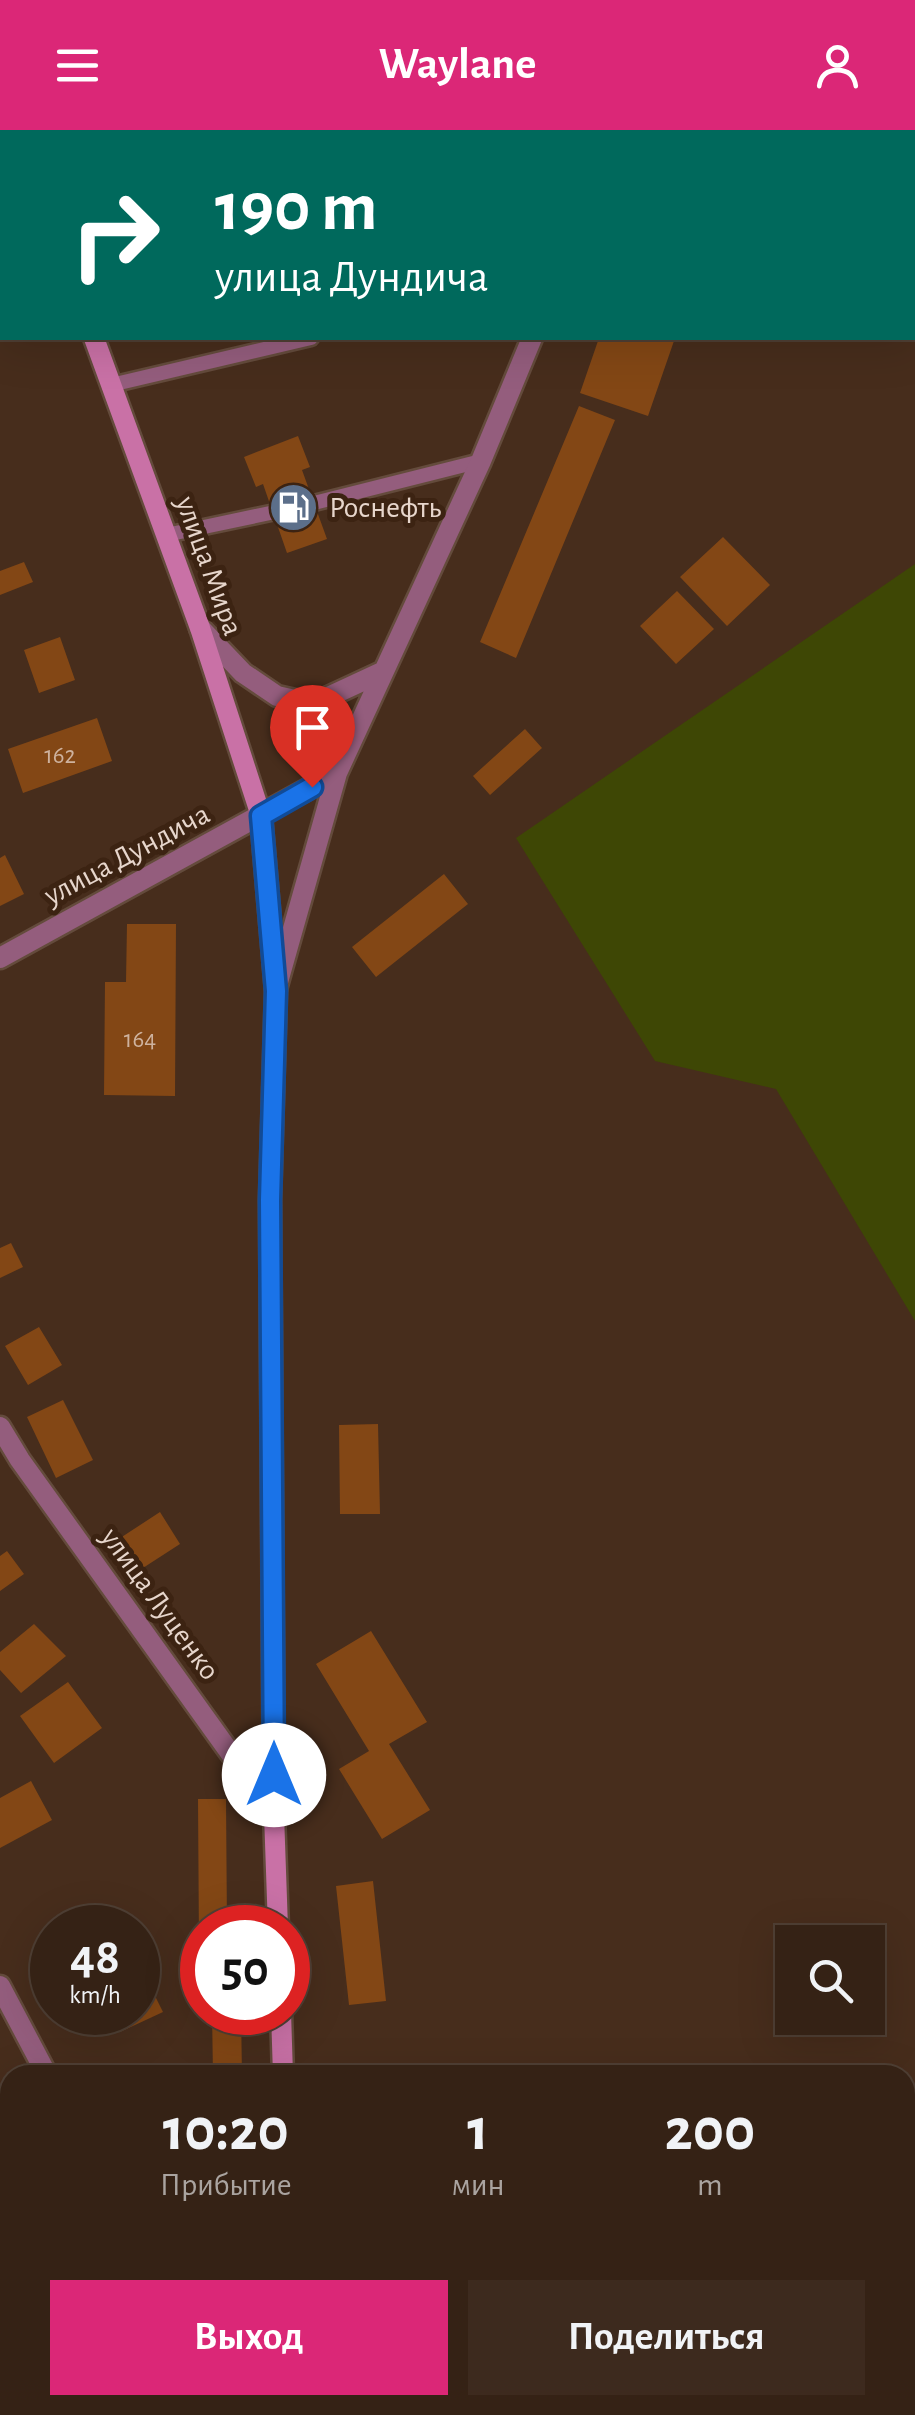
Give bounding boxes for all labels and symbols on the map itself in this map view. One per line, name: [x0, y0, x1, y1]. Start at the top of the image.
fuel station icon: Роснефть: [268, 482, 320, 534]
street label: улица Мира: [170, 492, 248, 640]
place label: Роснефть: [329, 493, 442, 523]
pin: [270, 685, 355, 788]
house number: 162: [44, 743, 76, 768]
street label: улица Дундича: [39, 799, 215, 912]
house number: 164: [124, 1027, 156, 1052]
street label: улица Луценко: [94, 1522, 225, 1685]
position arrow: [222, 1723, 326, 1827]
speed limit sign: 50: [180, 1905, 310, 2035]

